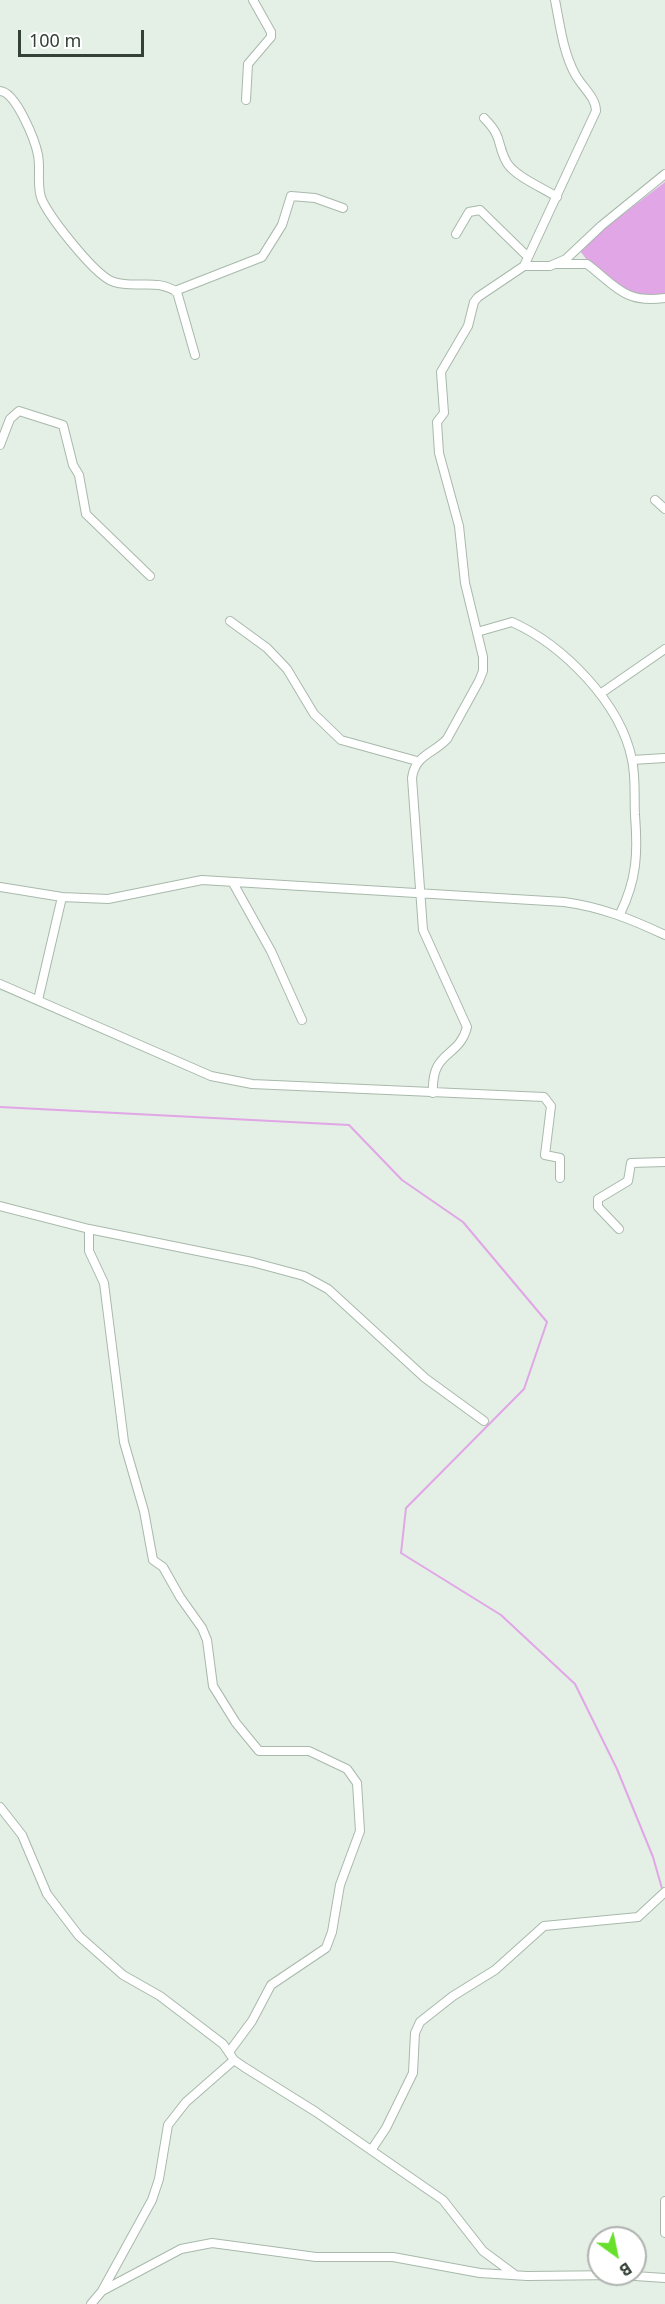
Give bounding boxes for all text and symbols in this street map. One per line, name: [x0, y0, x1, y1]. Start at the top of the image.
scale bar: [21, 18, 147, 56]
text: 100 m: [29, 28, 81, 52]
north arrow: [587, 2226, 647, 2286]
text: B: [615, 2257, 636, 2282]

